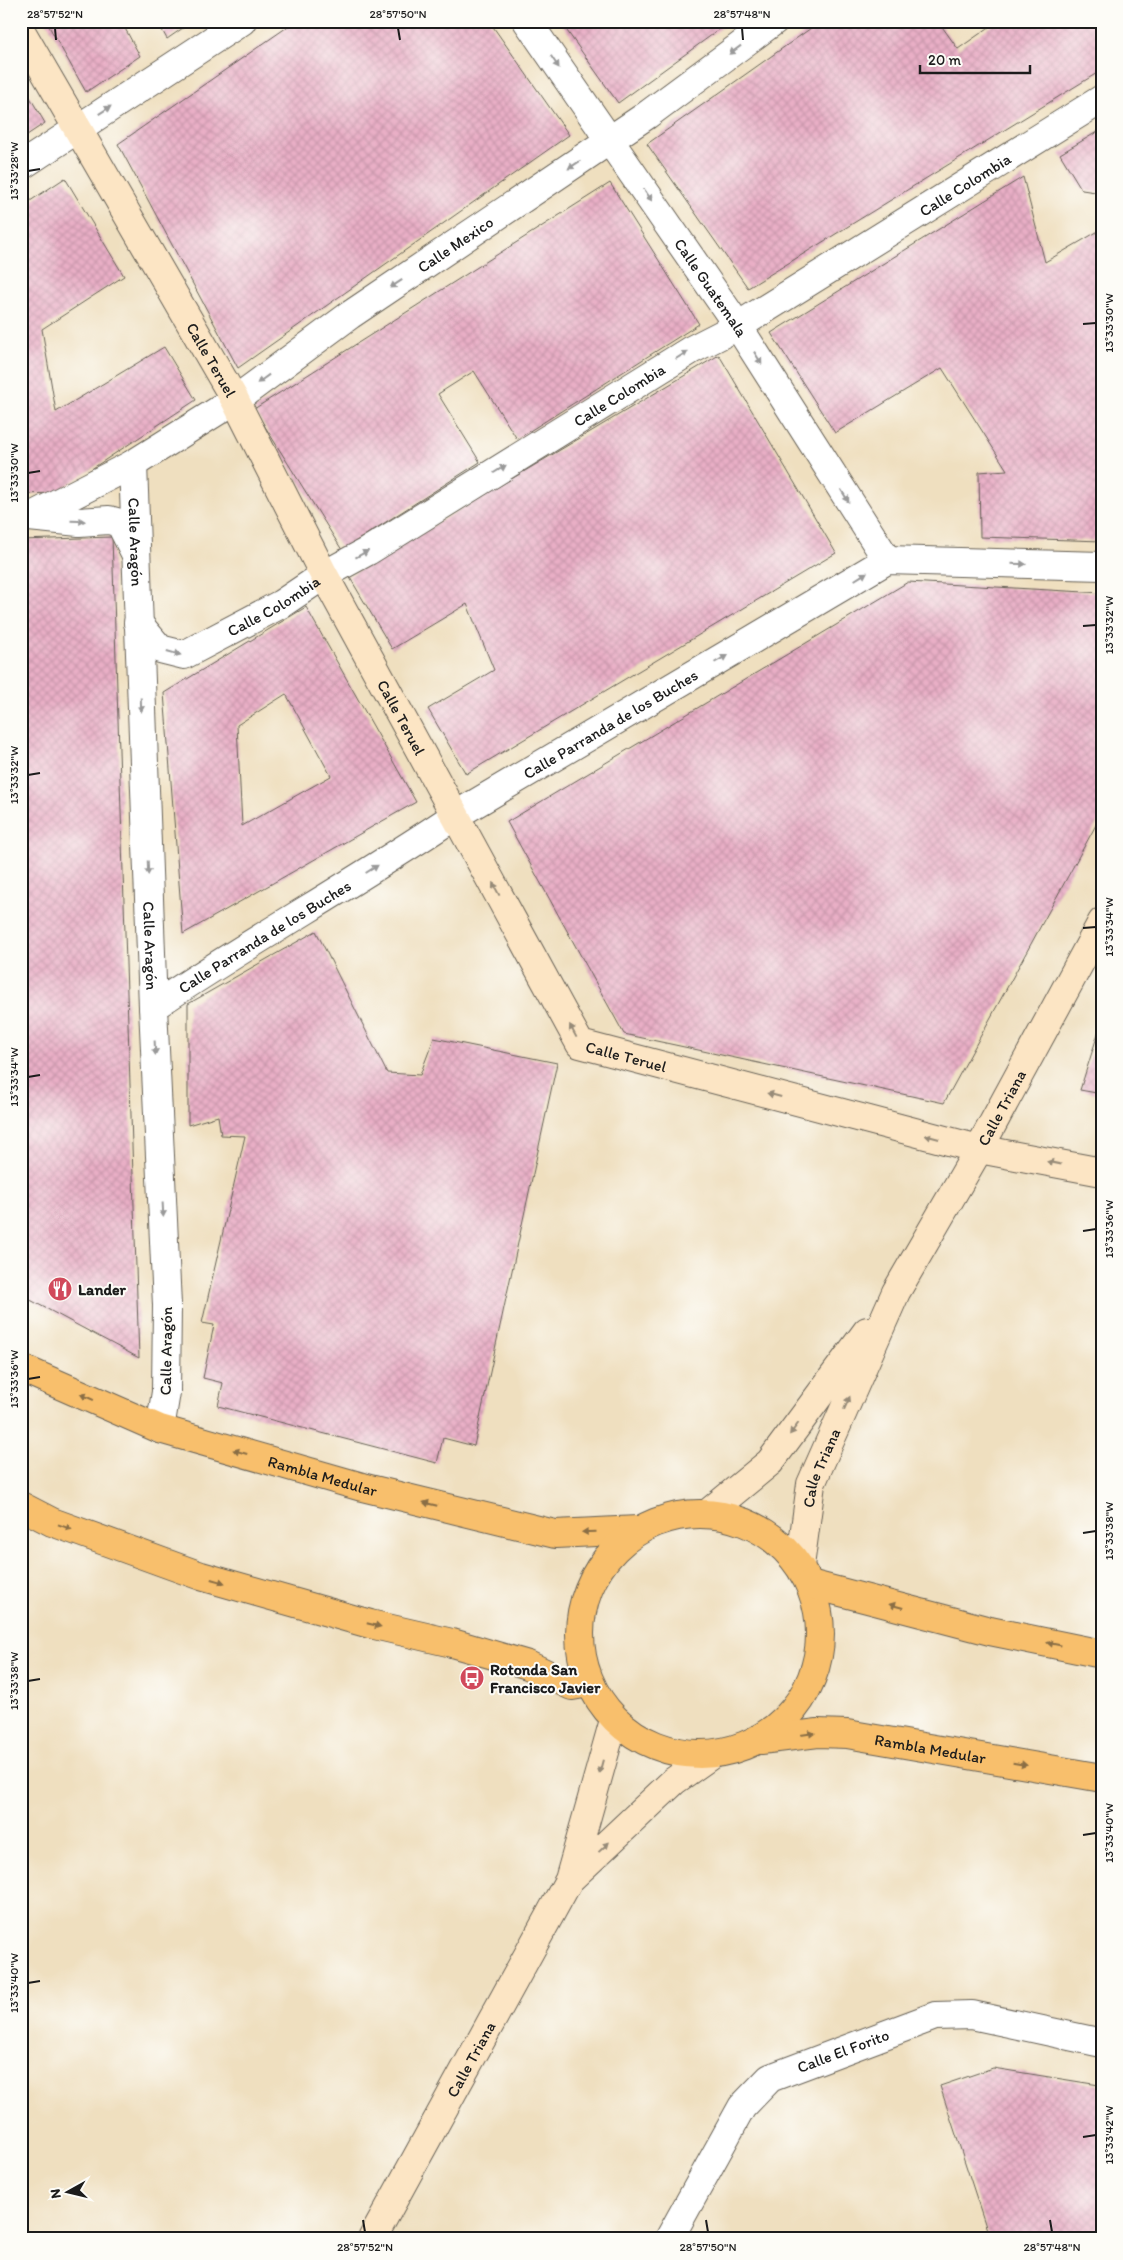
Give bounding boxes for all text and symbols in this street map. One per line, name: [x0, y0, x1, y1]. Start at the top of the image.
text: 28°57'52"N: [27, 7, 83, 21]
text: 28°57'50"N: [369, 7, 427, 21]
text: 28°57'48"N: [713, 7, 771, 21]
scale bar: [920, 42, 1030, 74]
one-way arrow: [728, 45, 742, 55]
text: 20 m: [928, 51, 962, 69]
one-way arrow: [550, 55, 560, 68]
one-way arrow: [99, 105, 112, 115]
text: 13°33'28"W: [7, 142, 21, 200]
street label: Calle Colombia: [916, 148, 1015, 220]
one-way arrow: [567, 160, 581, 169]
one-way arrow: [643, 188, 653, 202]
street label: Calle Mexico: [414, 212, 497, 276]
street label: Calle Guatemala: [671, 235, 752, 341]
one-way arrow: [389, 280, 403, 289]
text: 13°33'30"W: [1102, 293, 1116, 353]
street label: Calle Teruel: [183, 319, 241, 401]
one-way arrow: [676, 350, 689, 360]
one-way arrow: [754, 352, 763, 365]
street label: Calle Colombia: [570, 359, 669, 430]
one-way arrow: [257, 374, 270, 384]
text: 13°33'30"W: [7, 443, 21, 503]
one-way arrow: [493, 464, 506, 473]
one-way arrow: [840, 489, 849, 503]
street label: Calle Aragón: [125, 497, 147, 587]
one-way arrow: [71, 517, 87, 525]
one-way arrow: [354, 550, 369, 558]
one-way arrow: [1011, 560, 1027, 568]
street label: Calle Colombia: [224, 571, 324, 640]
one-way arrow: [854, 571, 867, 581]
text: 13°33'32"W: [1102, 596, 1116, 654]
one-way arrow: [167, 649, 182, 657]
one-way arrow: [714, 654, 728, 663]
street label: Calle Parranda de los Buches: [520, 665, 701, 783]
street label: Calle Teruel: [373, 676, 430, 759]
one-way arrow: [138, 698, 146, 714]
text: 13°33'32"W: [7, 746, 21, 804]
one-way arrow: [144, 860, 152, 876]
one-way arrow: [366, 865, 379, 874]
street label: Calle Parranda de los Buches: [175, 875, 354, 997]
one-way arrow: [492, 881, 500, 896]
text: 13°33'34"W: [1102, 897, 1116, 957]
street label: Calle Aragón: [140, 901, 162, 991]
one-way arrow: [569, 1025, 578, 1038]
street label: Calle Teruel: [584, 1036, 669, 1076]
one-way arrow: [151, 1040, 159, 1056]
text: 13°33'34"W: [7, 1047, 21, 1107]
street label: Calle Triana: [973, 1066, 1030, 1149]
one-way arrow: [767, 1091, 782, 1099]
one-way arrow: [924, 1132, 939, 1140]
one-way arrow: [1045, 1159, 1061, 1167]
text: 13°33'36"W: [1102, 1200, 1116, 1258]
one-way arrow: [159, 1202, 167, 1218]
restaurant icon: Lander: [47, 1276, 73, 1302]
place label: Lander: [78, 1280, 127, 1299]
street label: Calle Aragón: [156, 1306, 176, 1396]
text: 13°33'36"W: [7, 1350, 21, 1408]
one-way arrow: [80, 1392, 94, 1400]
one-way arrow: [844, 1396, 852, 1410]
one-way arrow: [789, 1422, 799, 1436]
street label: Calle Triana: [798, 1425, 844, 1509]
one-way arrow: [232, 1447, 247, 1455]
street label: Rambla Medular: [266, 1451, 380, 1500]
one-way arrow: [423, 1500, 438, 1508]
text: 13°33'38"W: [1102, 1502, 1116, 1560]
one-way arrow: [58, 1523, 73, 1531]
one-way arrow: [581, 1529, 597, 1537]
one-way arrow: [211, 1578, 226, 1586]
one-way arrow: [889, 1601, 904, 1609]
one-way arrow: [367, 1621, 382, 1629]
one-way arrow: [1046, 1640, 1062, 1648]
text: 13°33'38"W: [7, 1652, 21, 1710]
place label: Rotonda San Francisco Javier: [490, 1660, 601, 1697]
bus stop icon: Rotonda San Francisco Javier: [459, 1665, 485, 1691]
street label: Rambla Medular: [873, 1729, 988, 1767]
one-way arrow: [800, 1730, 816, 1738]
one-way arrow: [597, 1760, 605, 1775]
one-way arrow: [1012, 1760, 1028, 1768]
text: 13°33'40"W: [1102, 1803, 1116, 1863]
one-way arrow: [598, 1841, 610, 1853]
text: 13°33'40"W: [7, 1953, 21, 2013]
street label: Calle Triana: [442, 2018, 499, 2101]
street label: Calle El Forito: [794, 2025, 892, 2077]
text: 13°33'42"W: [1102, 2105, 1116, 2165]
north arrow: [42, 2168, 92, 2218]
text: N: [47, 2188, 65, 2200]
text: 28°57'52"N: [337, 2240, 393, 2254]
text: 28°57'50"N: [679, 2240, 737, 2254]
text: 28°57'48"N: [1023, 2240, 1081, 2254]

